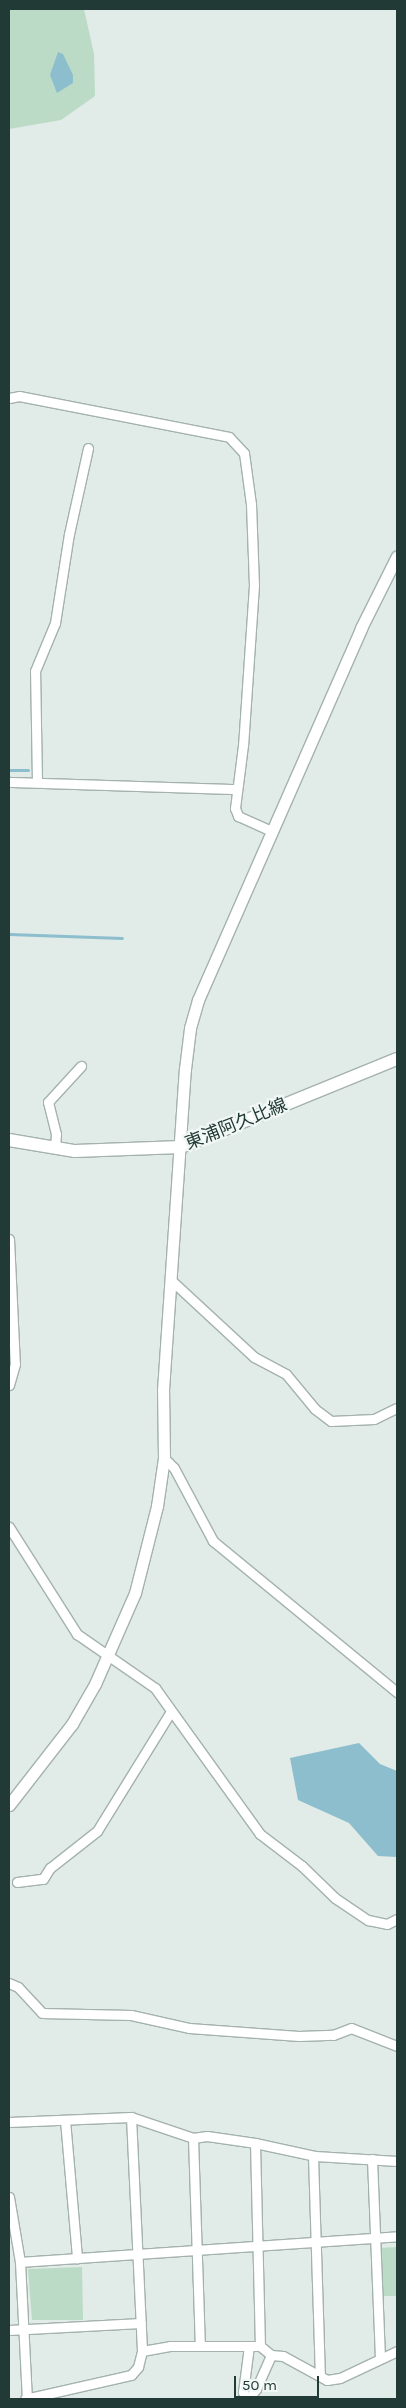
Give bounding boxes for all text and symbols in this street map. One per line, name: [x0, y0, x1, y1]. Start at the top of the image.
street label: 東浦阿久比線: [182, 1094, 290, 1154]
scale bar: [236, 2366, 321, 2398]
text: 50 m: [242, 2376, 277, 2394]

